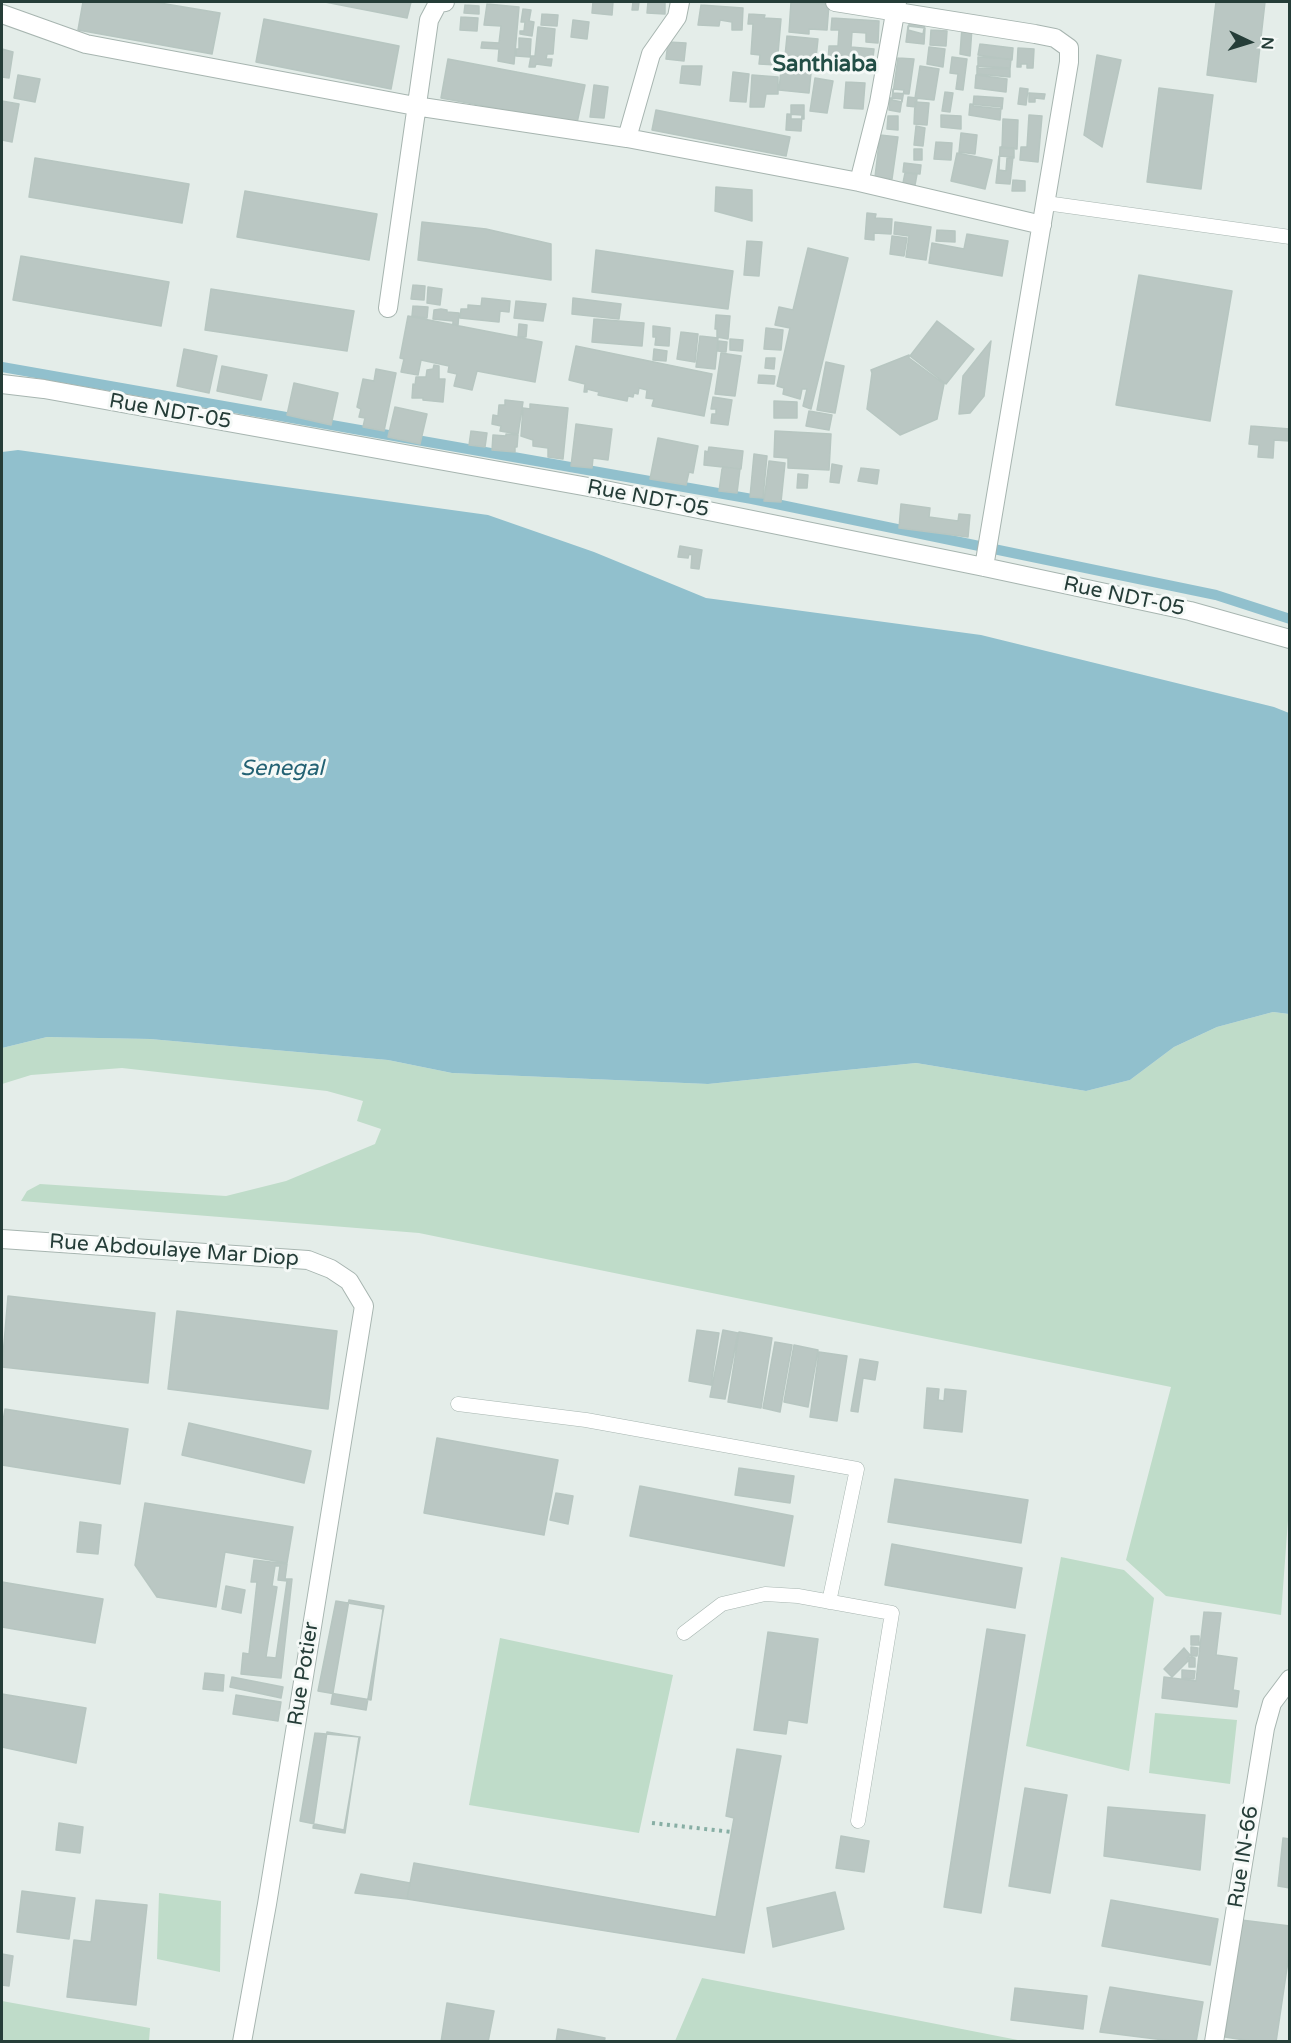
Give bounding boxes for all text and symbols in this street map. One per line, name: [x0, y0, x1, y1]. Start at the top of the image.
north arrow: [1219, 12, 1279, 72]
text: N: [1257, 36, 1277, 50]
district label: Santhiaba: [773, 52, 877, 78]
street label: Rue NDT-05: [107, 389, 233, 435]
street label: Rue NDT-05: [585, 475, 711, 523]
street label: Rue NDT-05: [1061, 572, 1187, 622]
water label: Senegal: [240, 756, 324, 782]
street label: Rue Abdoulaye Mar Diop: [48, 1230, 300, 1272]
street label: Rue Potier: [283, 1620, 325, 1728]
street label: Rue IN-66: [1224, 1804, 1264, 1910]

